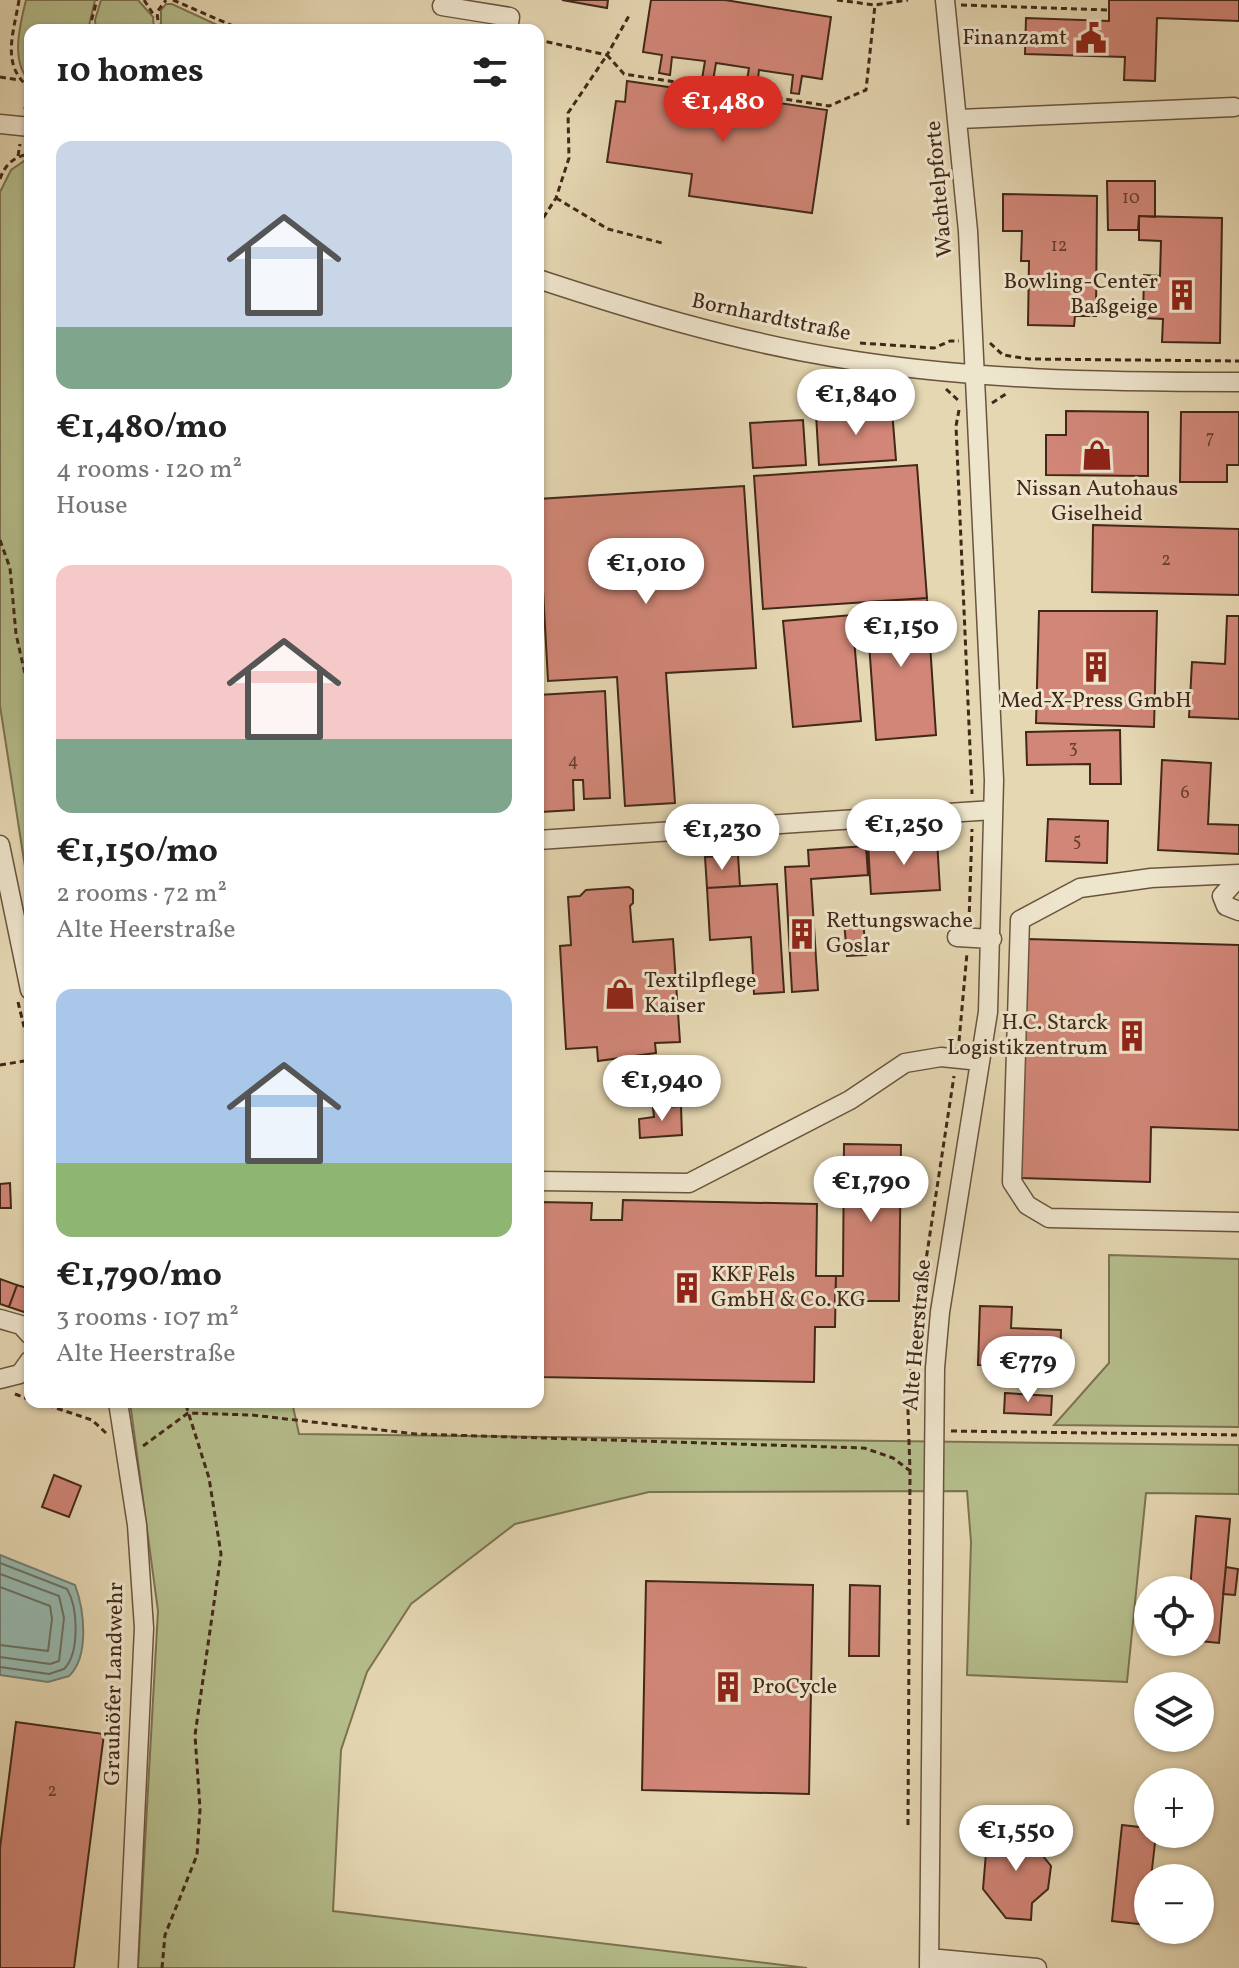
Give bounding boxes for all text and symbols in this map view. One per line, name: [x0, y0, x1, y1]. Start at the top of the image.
public building icon: Finanzamt: [1074, 21, 1108, 55]
place label: Finanzamt: [962, 23, 1067, 54]
text: 10 homes: [56, 49, 204, 96]
icon: filters: [468, 50, 512, 94]
pin: €1,480: [658, 76, 788, 144]
text: €1,480: [682, 84, 764, 120]
street label: Wachtelpforte: [919, 119, 961, 259]
house number: 10: [1122, 186, 1140, 211]
icon: home: [212, 193, 356, 337]
house number: 12: [1051, 234, 1067, 259]
place label: Bowling-Center Baßgeige: [1003, 267, 1158, 323]
building icon: Bowling-Center Baßgeige: [1165, 278, 1199, 312]
street label: Bornhardtstraße: [689, 286, 853, 350]
pin: €1,840: [791, 369, 921, 437]
text: €1,840: [815, 377, 897, 413]
text: €1,480/mo: [56, 405, 227, 452]
house number: 7: [1206, 426, 1214, 451]
shop icon: Nissan Autohaus Giselheid: [1080, 438, 1114, 472]
text: 4 rooms · 120 m²: [56, 452, 242, 488]
place label: Nissan Autohaus Giselheid: [1016, 474, 1178, 530]
text: House: [56, 488, 128, 524]
pin: €1,010: [581, 538, 711, 606]
text: €1,010: [606, 546, 686, 582]
house number: 2: [1161, 548, 1171, 573]
pin: €1,150: [836, 601, 966, 669]
text: €1,150: [863, 609, 939, 645]
icon: home: [212, 617, 356, 761]
building icon: Med-X-Press GmbH: [1079, 650, 1113, 684]
place label: Med-X-Press GmbH: [1000, 686, 1192, 717]
house number: 3: [1068, 736, 1078, 761]
house number: 4: [568, 749, 578, 774]
house number: 6: [1180, 781, 1190, 806]
pin: €1,250: [839, 799, 969, 867]
pin: €1,230: [657, 804, 787, 872]
text: €1,250: [865, 807, 943, 843]
text: €1,230: [682, 812, 762, 848]
text: €1,150/mo: [56, 829, 218, 876]
house number: 5: [1073, 829, 1081, 854]
text: 2 rooms · 72 m²: [56, 876, 227, 912]
place label: Rettungswache Goslar: [826, 906, 973, 962]
text: Alte Heerstraße: [56, 912, 236, 948]
building icon: Rettungswache Goslar: [785, 917, 819, 951]
place label: Textilpflege Kaiser: [644, 966, 757, 1022]
shop icon: Textilpflege Kaiser: [603, 977, 637, 1011]
place label: H.C. Starck Logistikzentrum: [947, 1008, 1108, 1064]
building icon: H.C. Starck Logistikzentrum: [1115, 1019, 1149, 1053]
icon: home: [212, 1041, 356, 1185]
pin: €1,940: [597, 1055, 727, 1123]
text: €1,940: [621, 1063, 703, 1099]
pin: €1,790: [806, 1156, 936, 1224]
text: €1,790: [832, 1164, 910, 1200]
text: €1,790/mo: [56, 1253, 222, 1300]
street label: Alte Heerstraße: [896, 1258, 940, 1412]
place label: KKF Fels GmbH & Co. KG: [711, 1260, 866, 1316]
building icon: KKF Fels GmbH & Co. KG: [670, 1271, 704, 1305]
text: 3 rooms · 107 m²: [56, 1300, 239, 1336]
text: Alte Heerstraße: [56, 1336, 236, 1372]
pin: €779: [981, 1336, 1075, 1404]
text: €779: [999, 1344, 1057, 1380]
map controls: [1134, 1576, 1214, 1944]
button: locate: [1134, 1576, 1214, 1656]
street label: Grauhöfer Landwehr: [98, 1582, 132, 1786]
building icon: ProCycle: [711, 1670, 745, 1704]
place label: ProCycle: [752, 1672, 837, 1703]
button: layers: [1134, 1672, 1214, 1752]
button: +: [1134, 1768, 1214, 1848]
house number: 2: [47, 1779, 57, 1804]
pin: €1,550: [951, 1805, 1081, 1873]
text: €1,550: [977, 1813, 1055, 1849]
button: −: [1134, 1864, 1214, 1944]

